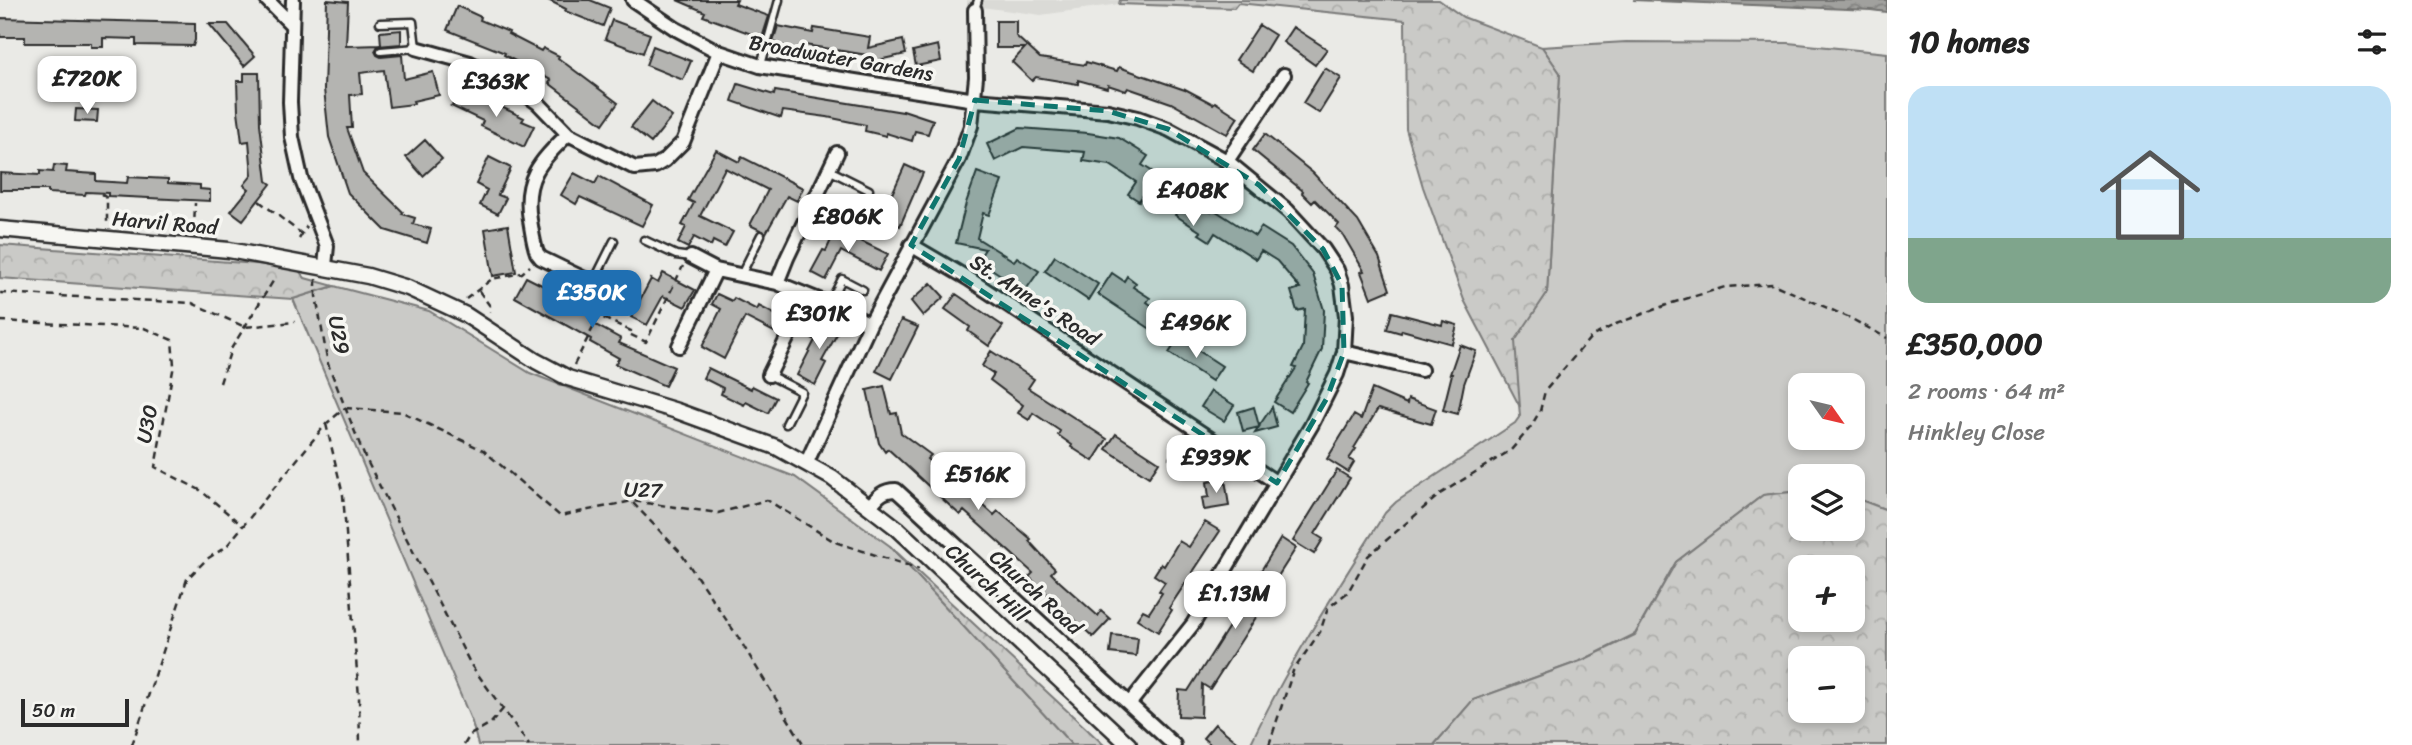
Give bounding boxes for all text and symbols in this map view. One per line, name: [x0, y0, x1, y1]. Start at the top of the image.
text: 10 homes: [1908, 15, 2029, 69]
street label: Broadwater Gardens: [746, 23, 937, 93]
icon: filters: [2353, 23, 2391, 61]
pin: £720K: [38, 57, 136, 116]
text: £720K: [53, 58, 121, 99]
pin: £363K: [447, 60, 545, 119]
text: £363K: [464, 61, 528, 102]
icon: home: [2087, 132, 2213, 258]
pin: £408K: [1144, 168, 1242, 228]
text: £408K: [1159, 170, 1227, 211]
pin: £806K: [799, 194, 897, 254]
text: £806K: [814, 196, 882, 237]
street label: Harvil Road: [111, 199, 221, 247]
street label: St. Anne's Road: [962, 243, 1110, 358]
pin: £350K: [543, 270, 641, 330]
text: £350K: [558, 272, 626, 313]
pin: £301K: [770, 292, 868, 351]
text: £301K: [787, 293, 851, 334]
pin: £496K: [1147, 300, 1245, 360]
text: £496K: [1162, 302, 1230, 343]
street label: U29: [317, 312, 361, 358]
text: £350,000: [1908, 317, 2043, 371]
text: 2 rooms · 64 m²: [1908, 371, 2065, 412]
north arrow: [1788, 373, 1866, 450]
map controls: [1788, 373, 1865, 723]
street label: U30: [125, 401, 169, 447]
text: Hinkley Close: [1908, 412, 2045, 453]
pin: £939K: [1167, 435, 1265, 495]
text: £939K: [1182, 437, 1250, 478]
pin: £516K: [929, 452, 1027, 512]
text: £516K: [946, 454, 1010, 495]
button: layers: [1788, 464, 1865, 541]
street label: U27: [623, 470, 665, 510]
street label: Church Hill: [936, 534, 1039, 633]
street label: Church Road: [980, 539, 1093, 646]
button: +: [1788, 555, 1865, 632]
pin: £1.13M: [1178, 572, 1292, 631]
text: £1.13M: [1200, 573, 1270, 614]
button: −: [1788, 646, 1865, 723]
text: 50 m: [32, 694, 75, 727]
scale bar: [21, 696, 130, 728]

